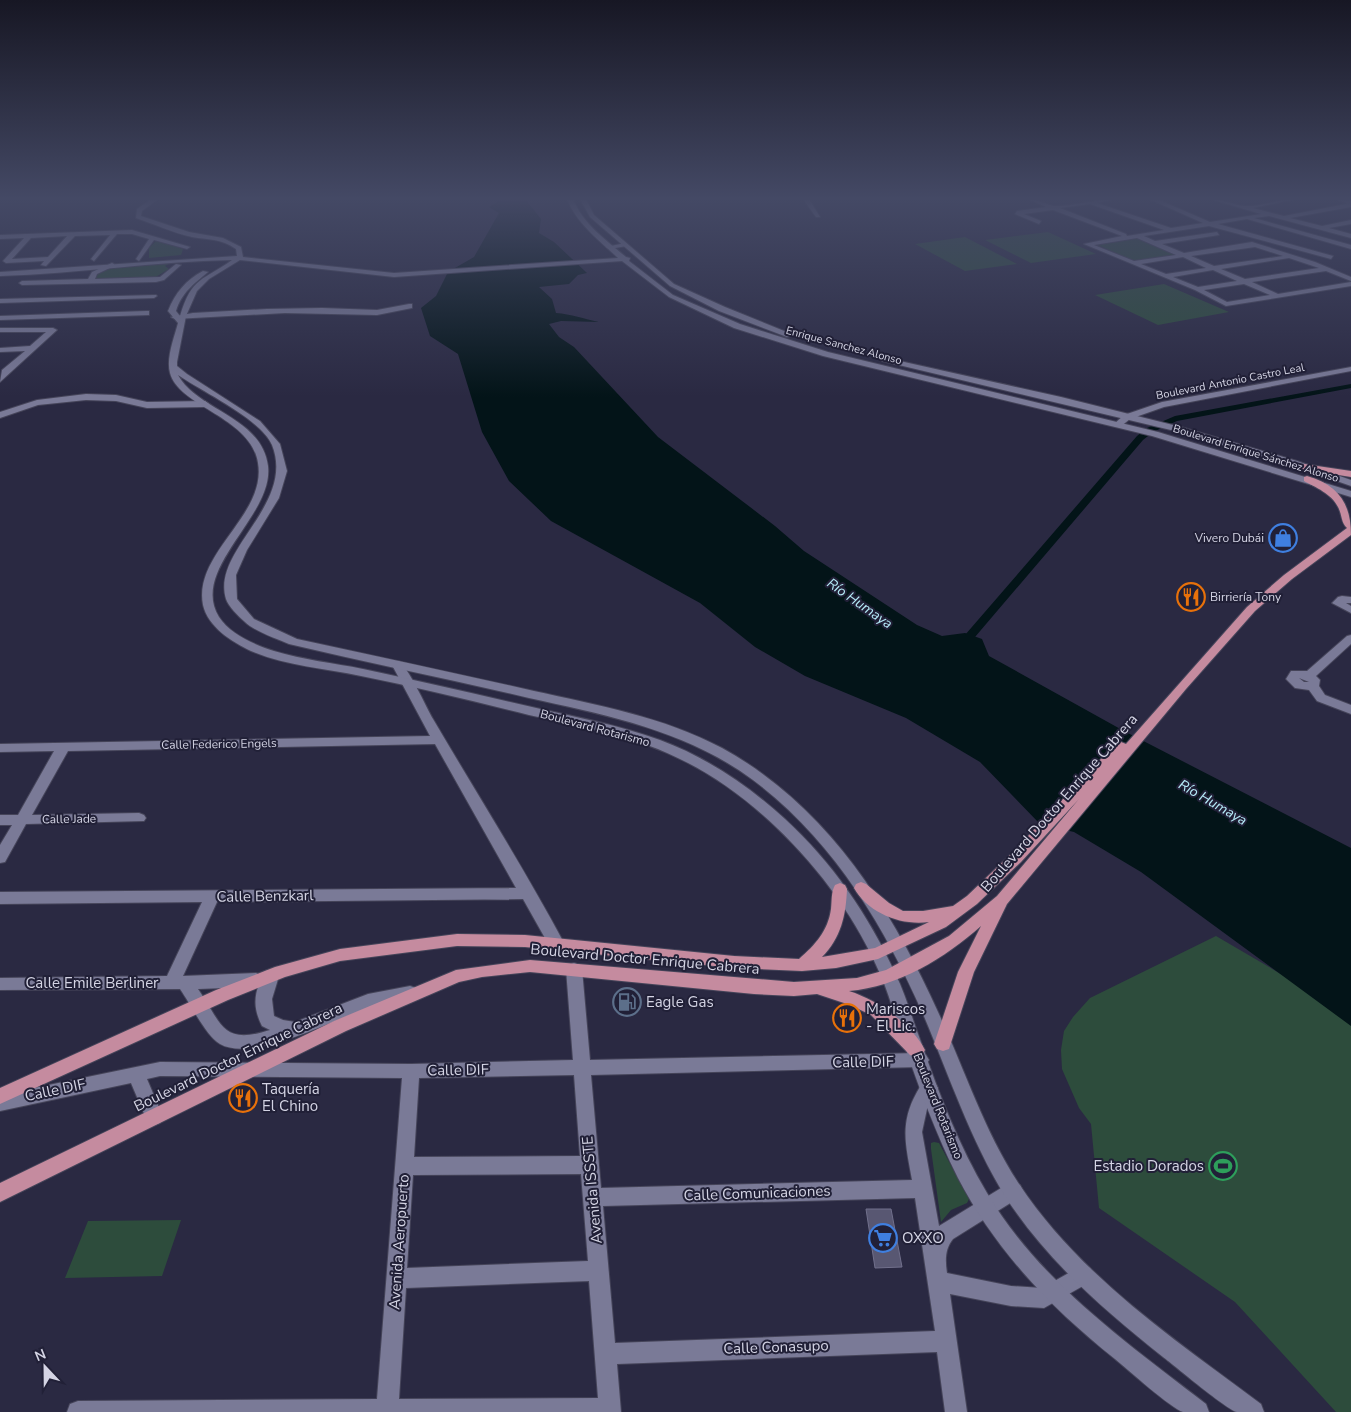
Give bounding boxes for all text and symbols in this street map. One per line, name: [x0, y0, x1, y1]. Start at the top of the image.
street label: Enrique Sanchez Alonso: [784, 323, 903, 368]
street label: Boulevard Antonio Castro Leal: [1155, 360, 1306, 403]
street label: Boulevard Enrique Sánchez Alonso: [1171, 421, 1341, 486]
shop icon: Vivero Dubái: [1268, 523, 1298, 553]
place label: Vivero Dubái: [1194, 530, 1264, 546]
water label: Río Humaya: [823, 574, 896, 633]
restaurant icon: Birriería Tony: [1176, 582, 1206, 612]
place label: Birriería Tony: [1210, 589, 1282, 605]
street label: Boulevard Rotarismo: [538, 706, 652, 750]
street label: Boulevard Doctor Enrique Cabrera: [976, 710, 1142, 896]
street label: Calle Federico Engels: [161, 735, 277, 753]
water label: Río Humaya: [1175, 775, 1251, 830]
street label: Calle Jade: [42, 811, 96, 827]
street label: Calle Benzkarl: [216, 885, 314, 907]
street label: Boulevard Doctor Enrique Cabrera: [530, 939, 760, 979]
street label: Calle Emile Berliner: [26, 973, 159, 993]
fuel station icon: Eagle Gas: [612, 987, 642, 1017]
place label: Eagle Gas: [646, 992, 714, 1012]
street label: Boulevard Doctor Enrique Cabrera: [130, 998, 346, 1116]
place label: Mariscos - El Lic.: [866, 999, 925, 1036]
restaurant icon: Mariscos - El Lic.: [832, 1003, 862, 1033]
street label: Calle DIF: [832, 1051, 894, 1073]
street label: Boulevard Rotarismo: [909, 1051, 967, 1162]
street label: Calle DIF: [427, 1059, 489, 1081]
street label: Calle DIF: [23, 1074, 87, 1106]
place label: Taquería El Chino: [262, 1079, 320, 1116]
restaurant icon: Taquería El Chino: [228, 1083, 258, 1113]
street label: Avenida ISSSTE: [577, 1135, 607, 1245]
sports icon: Estadio Dorados: [1208, 1151, 1238, 1181]
place label: Estadio Dorados: [1094, 1156, 1204, 1176]
street label: Avenida Aeropuerto: [384, 1174, 414, 1310]
street label: Calle Comunicaciones: [683, 1180, 831, 1206]
supermarket icon: OXXO: [868, 1223, 898, 1253]
place label: OXXO: [902, 1228, 944, 1248]
street label: Calle Conasupo: [723, 1335, 829, 1359]
north arrow: [20, 1342, 70, 1392]
text: N: [32, 1345, 49, 1366]

